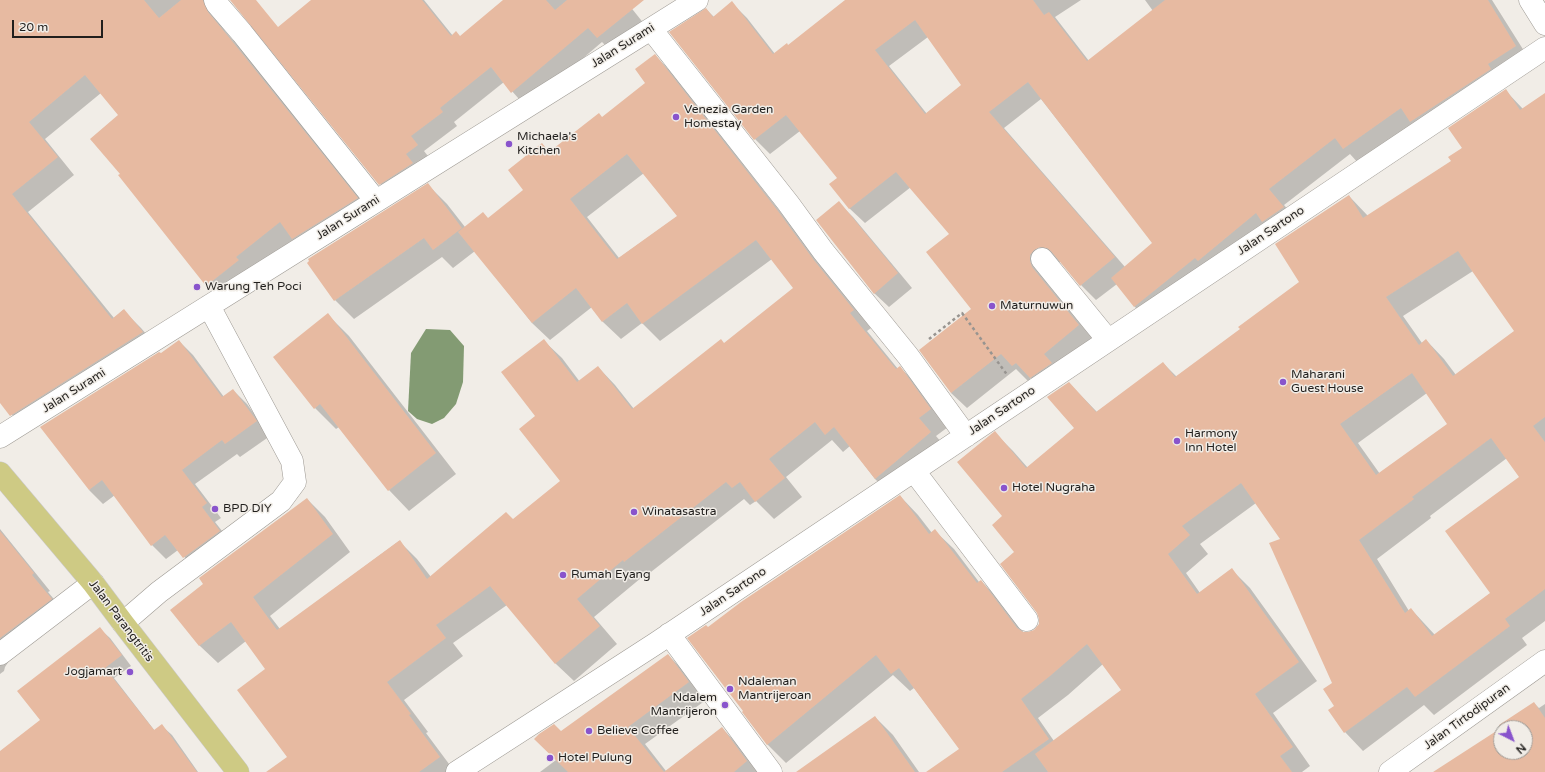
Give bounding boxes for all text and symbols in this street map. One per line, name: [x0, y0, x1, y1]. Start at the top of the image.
scale bar: [14, 12, 105, 38]
text: 20 m: [19, 20, 48, 34]
street label: Jalan Surami: [588, 21, 658, 71]
place label: Venezia Garden Homestay: [684, 103, 773, 131]
marker: Venezia Garden Homestay: [671, 112, 681, 122]
place label: Michaela's Kitchen: [517, 130, 577, 158]
marker: Michaela's Kitchen: [504, 139, 514, 149]
street label: Jalan Surami: [313, 193, 383, 243]
street label: Jalan Sartono: [1235, 203, 1307, 259]
place label: Warung Teh Poci: [205, 280, 302, 294]
marker: Warung Teh Poci: [192, 282, 202, 292]
place label: Maturnuwun: [1000, 299, 1073, 313]
marker: Maturnuwun: [987, 301, 997, 311]
street label: Jalan Surami: [39, 366, 109, 416]
place label: Maharani Guest House: [1291, 368, 1364, 396]
marker: Maharani Guest House: [1278, 377, 1288, 387]
street label: Jalan Sartono: [966, 383, 1038, 439]
place label: Harmony Inn Hotel: [1185, 427, 1237, 455]
marker: Harmony Inn Hotel: [1172, 436, 1182, 446]
place label: Hotel Nugraha: [1012, 481, 1095, 495]
marker: Hotel Nugraha: [999, 483, 1009, 493]
place label: BPD DIY: [223, 502, 272, 516]
marker: BPD DIY: [210, 504, 220, 514]
place label: Winatasastra: [642, 505, 716, 519]
marker: Winatasastra: [629, 507, 639, 517]
street label: Jalan Sartono: [697, 564, 769, 620]
place label: Rumah Eyang: [571, 568, 650, 582]
marker: Rumah Eyang: [558, 570, 568, 580]
street label: Jalan Parangtritis: [86, 577, 156, 665]
place label: Jogjamart: [65, 665, 122, 679]
marker: Jogjamart: [125, 667, 135, 677]
place label: Ndaleman Mantrijeroan: [738, 675, 811, 703]
street label: Jalan Tirtodipuran: [1421, 681, 1513, 753]
marker: Ndaleman Mantrijeroan: [725, 684, 735, 694]
place label: Ndalem Mantrijeron: [650, 691, 717, 719]
marker: Ndalem Mantrijeron: [720, 700, 730, 710]
north arrow: [1493, 720, 1533, 760]
place label: Believe Coffee: [597, 724, 679, 738]
marker: Believe Coffee: [584, 726, 594, 736]
text: N: [1513, 741, 1528, 756]
place label: Hotel Pulung: [558, 751, 632, 765]
marker: Hotel Pulung: [545, 753, 555, 763]

